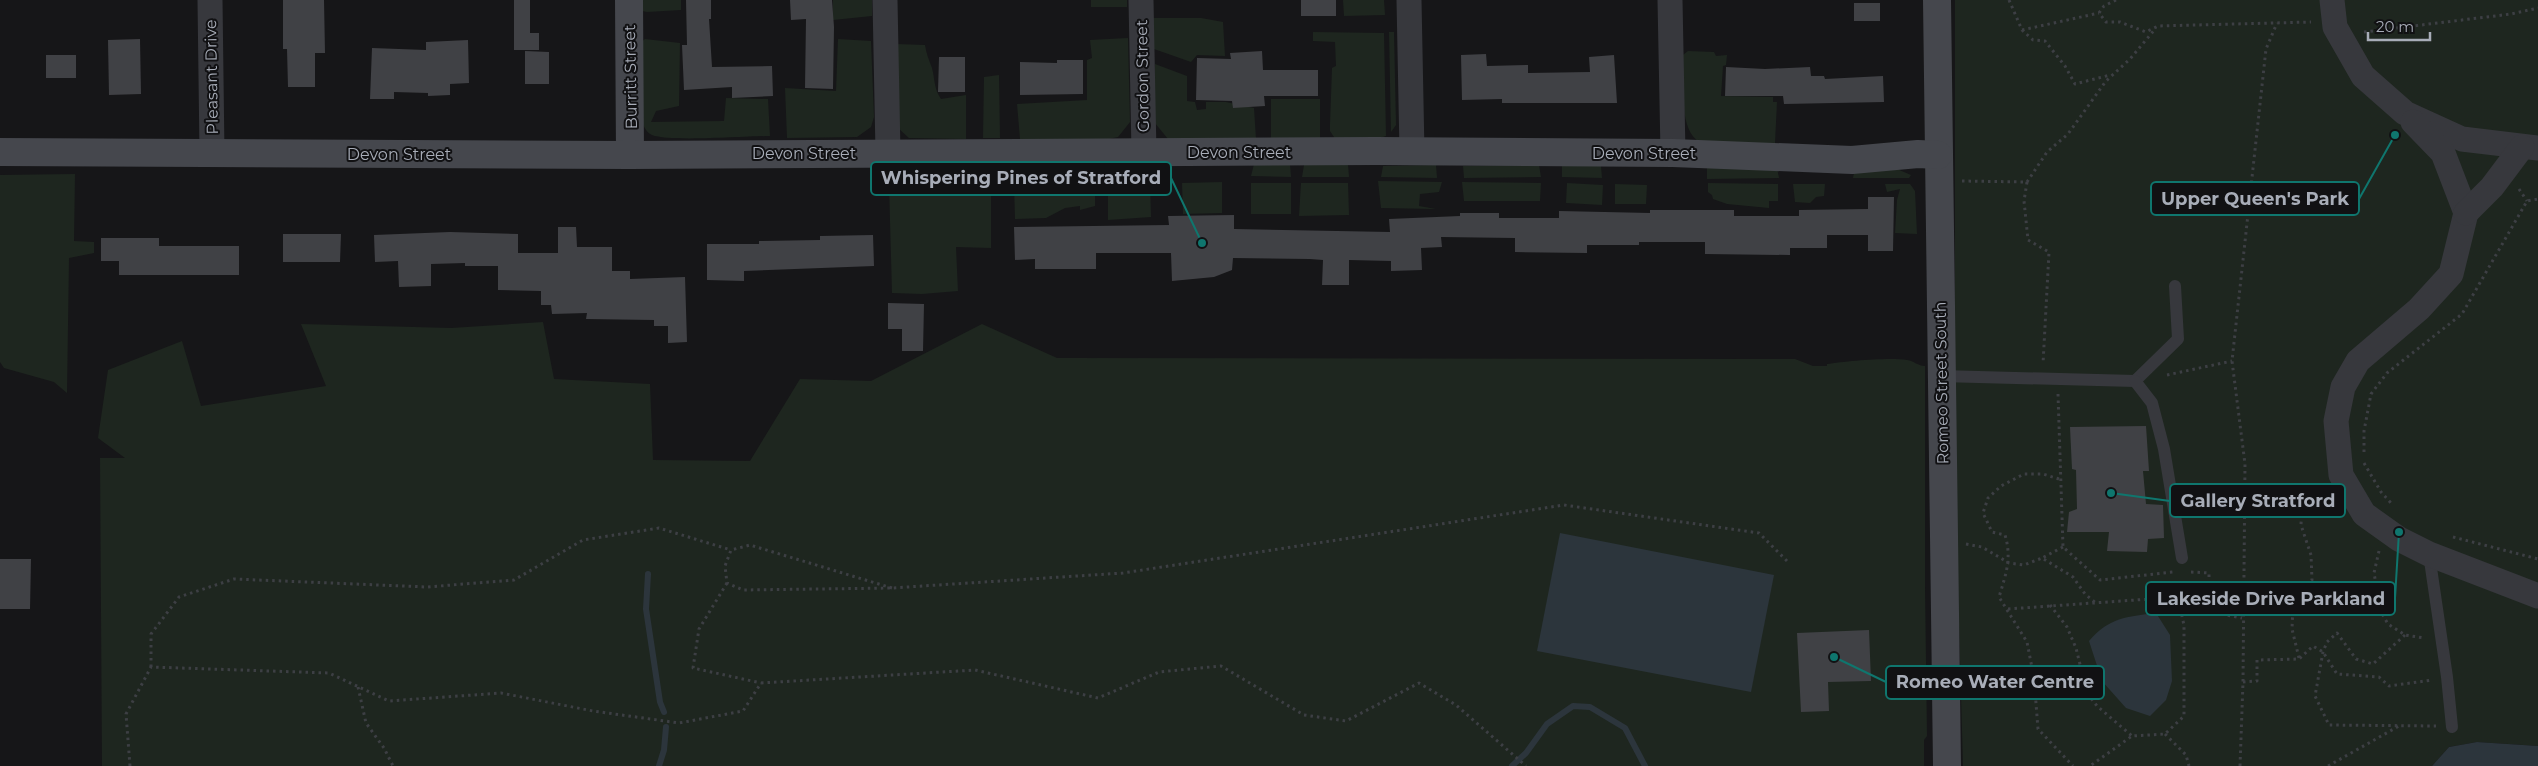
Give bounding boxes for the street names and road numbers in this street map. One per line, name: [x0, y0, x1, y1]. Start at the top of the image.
street label: Pleasant Drive: [201, 19, 222, 135]
street label: Gordon Street: [1132, 19, 1153, 133]
street label: Burritt Street: [620, 24, 641, 130]
street label: Devon Street: [1187, 143, 1292, 162]
street label: Devon Street: [752, 144, 857, 163]
street label: Devon Street: [1592, 144, 1697, 163]
street label: Devon Street: [347, 145, 452, 164]
street label: Romeo Street South: [1931, 301, 1952, 465]

